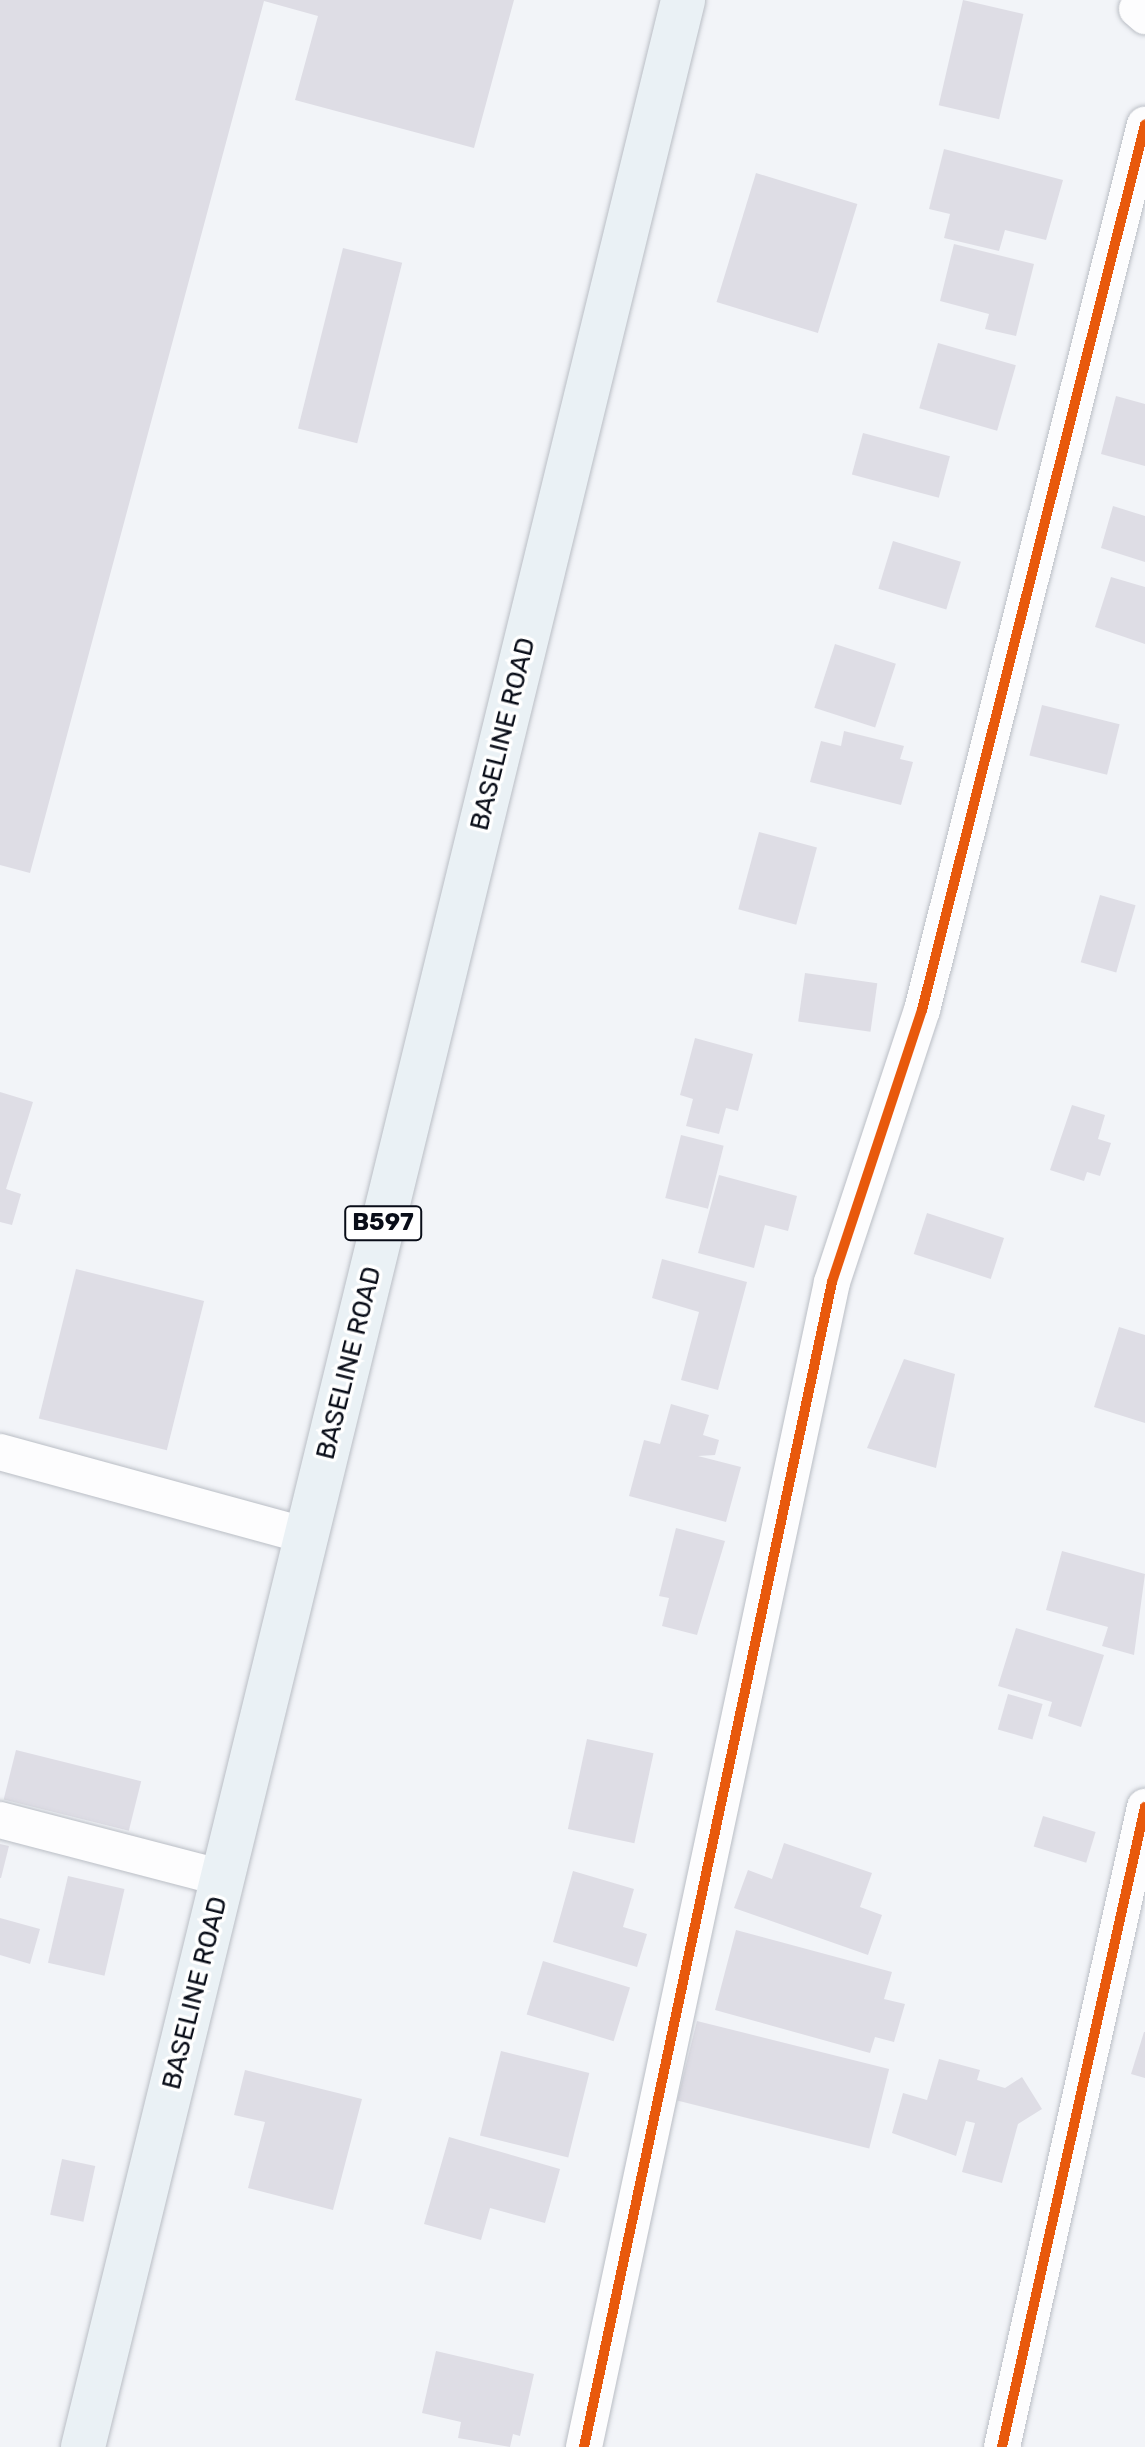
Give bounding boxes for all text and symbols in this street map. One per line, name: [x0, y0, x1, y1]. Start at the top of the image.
street label: BASELINE ROAD: [464, 634, 542, 834]
road number: B597: [343, 1203, 423, 1243]
street label: BASELINE ROAD: [310, 1263, 388, 1463]
street label: BASELINE ROAD: [156, 1893, 234, 2093]

